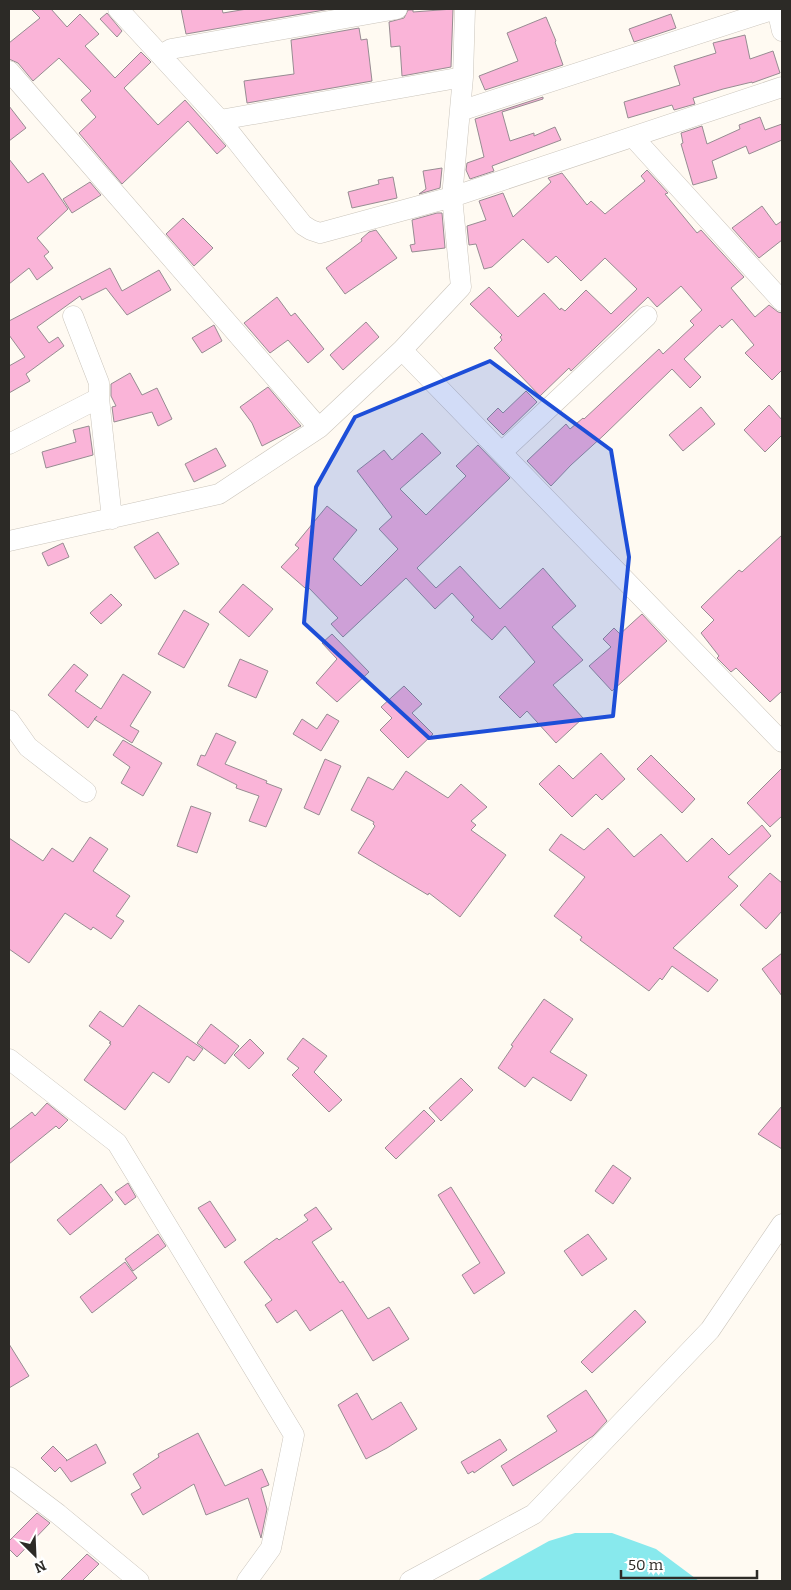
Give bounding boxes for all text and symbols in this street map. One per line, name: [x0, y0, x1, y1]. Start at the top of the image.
north arrow: [10, 1530, 60, 1580]
scale bar: [621, 1548, 757, 1580]
text: N: [32, 1556, 48, 1576]
text: 50 m: [628, 1556, 664, 1574]

